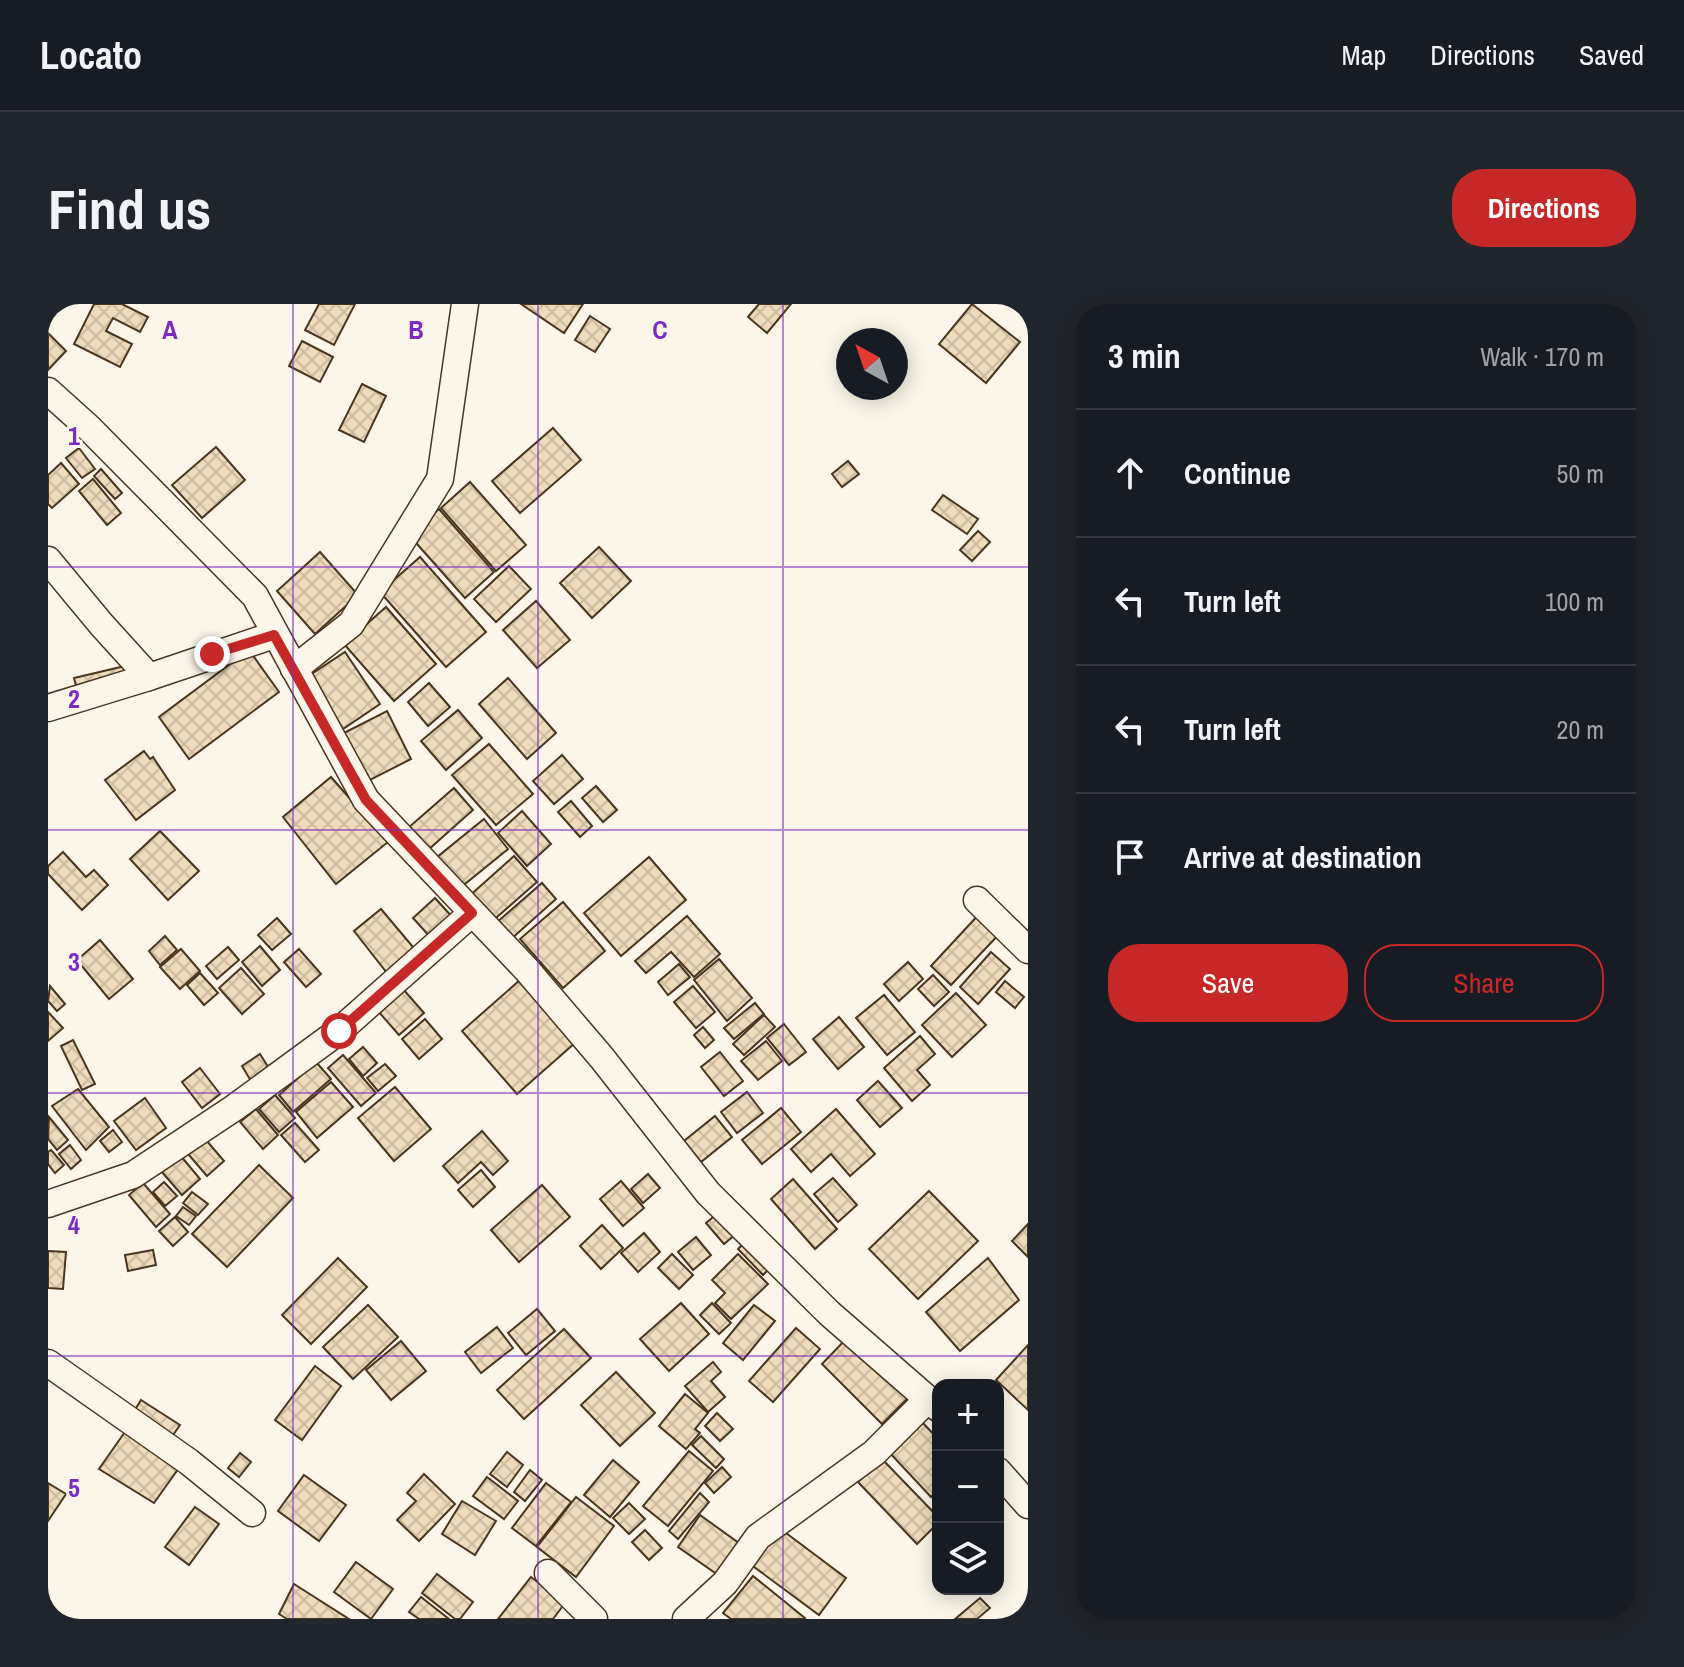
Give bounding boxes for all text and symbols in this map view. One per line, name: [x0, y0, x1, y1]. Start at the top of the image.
text: Locato: [40, 30, 142, 81]
text: Map: [1342, 36, 1386, 74]
text: Directions: [1430, 36, 1535, 74]
text: Saved: [1579, 36, 1644, 74]
button: Directions: [1452, 169, 1636, 247]
text: Find us: [48, 171, 211, 246]
text: A: [162, 312, 178, 347]
text: B: [408, 312, 424, 347]
text: C: [652, 312, 668, 347]
north arrow: [836, 328, 908, 400]
text: 3 min: [1108, 333, 1181, 379]
text: Walk · 170 m: [1480, 339, 1604, 374]
text: 1: [68, 418, 80, 453]
icon: ahead: [1108, 451, 1152, 495]
text: Continue: [1184, 453, 1291, 493]
text: 50 m: [1557, 456, 1604, 491]
icon: left: [1108, 579, 1152, 623]
text: Turn left: [1184, 581, 1281, 621]
text: 100 m: [1545, 584, 1604, 619]
route end: [194, 636, 230, 672]
text: 2: [68, 681, 80, 716]
icon: left: [1108, 707, 1152, 751]
text: Turn left: [1184, 709, 1281, 749]
text: 20 m: [1557, 712, 1604, 747]
icon: arrive: [1108, 835, 1152, 879]
text: Arrive at destination: [1184, 837, 1422, 877]
text: 3: [68, 944, 80, 979]
button: Save: [1108, 944, 1348, 1022]
button: Share: [1364, 944, 1604, 1022]
route start: [321, 1013, 357, 1049]
text: 4: [68, 1207, 80, 1242]
map controls: [932, 1379, 1004, 1595]
button: +: [932, 1379, 1004, 1451]
button: −: [932, 1451, 1004, 1523]
text: 5: [68, 1470, 80, 1505]
button: layers: [932, 1523, 1004, 1595]

